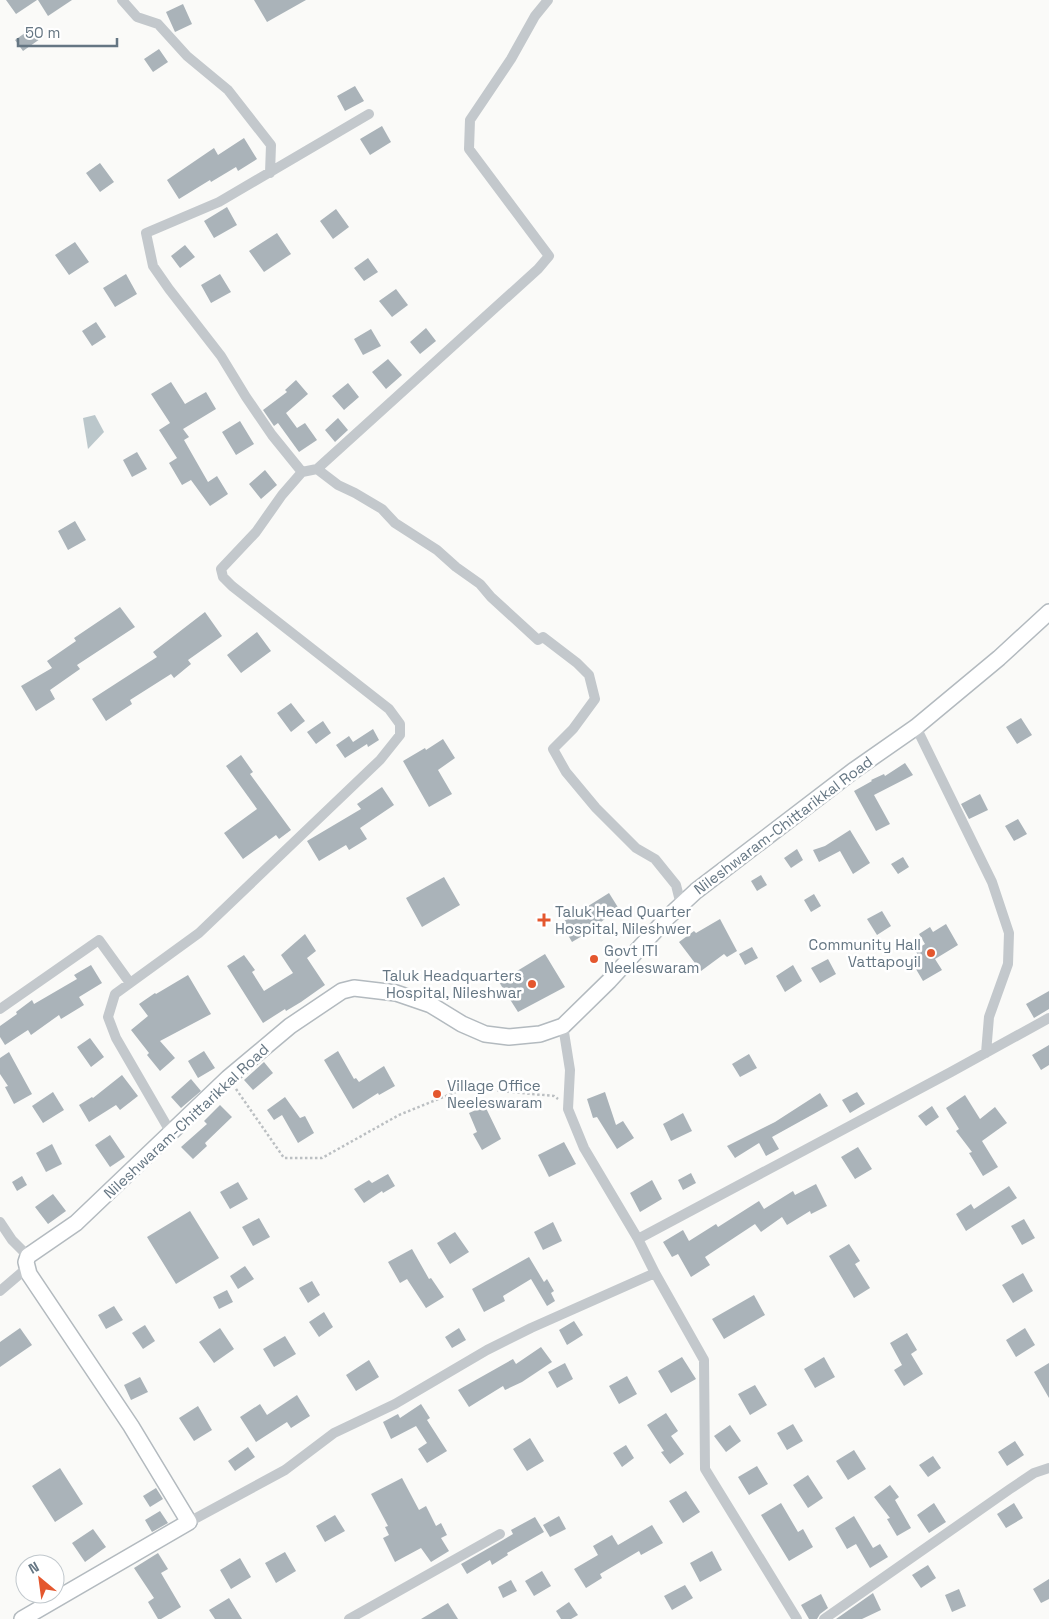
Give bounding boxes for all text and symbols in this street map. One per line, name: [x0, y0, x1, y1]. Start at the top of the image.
scale bar: [18, 15, 116, 47]
text: 50 m: [25, 23, 60, 42]
street label: Nileshwaram-Chittarikkal Road: [690, 752, 876, 898]
place label: Taluk Head Quarter Hospital, Nileshwer: [555, 902, 692, 938]
marker: Taluk Head Quarter Hospital, Nileshwer: [537, 913, 551, 927]
place label: Community Hall Vattapoyil: [809, 935, 921, 971]
place label: Govt ITI Neeleswaram: [604, 941, 700, 977]
marker: Community Hall Vattapoyil: [925, 947, 937, 959]
marker: Govt ITI Neeleswaram: [588, 953, 600, 965]
place label: Taluk Headquarters Hospital, Nileshwar: [382, 966, 522, 1002]
marker: Taluk Headquarters Hospital, Nileshwar: [526, 978, 538, 990]
street label: Nileshwaram-Chittarikkal Road: [100, 1040, 272, 1202]
place label: Village Office Neeleswaram: [447, 1076, 543, 1112]
marker: Village Office Neeleswaram: [431, 1088, 443, 1100]
north arrow: [15, 1554, 65, 1604]
text: N: [25, 1557, 42, 1578]

